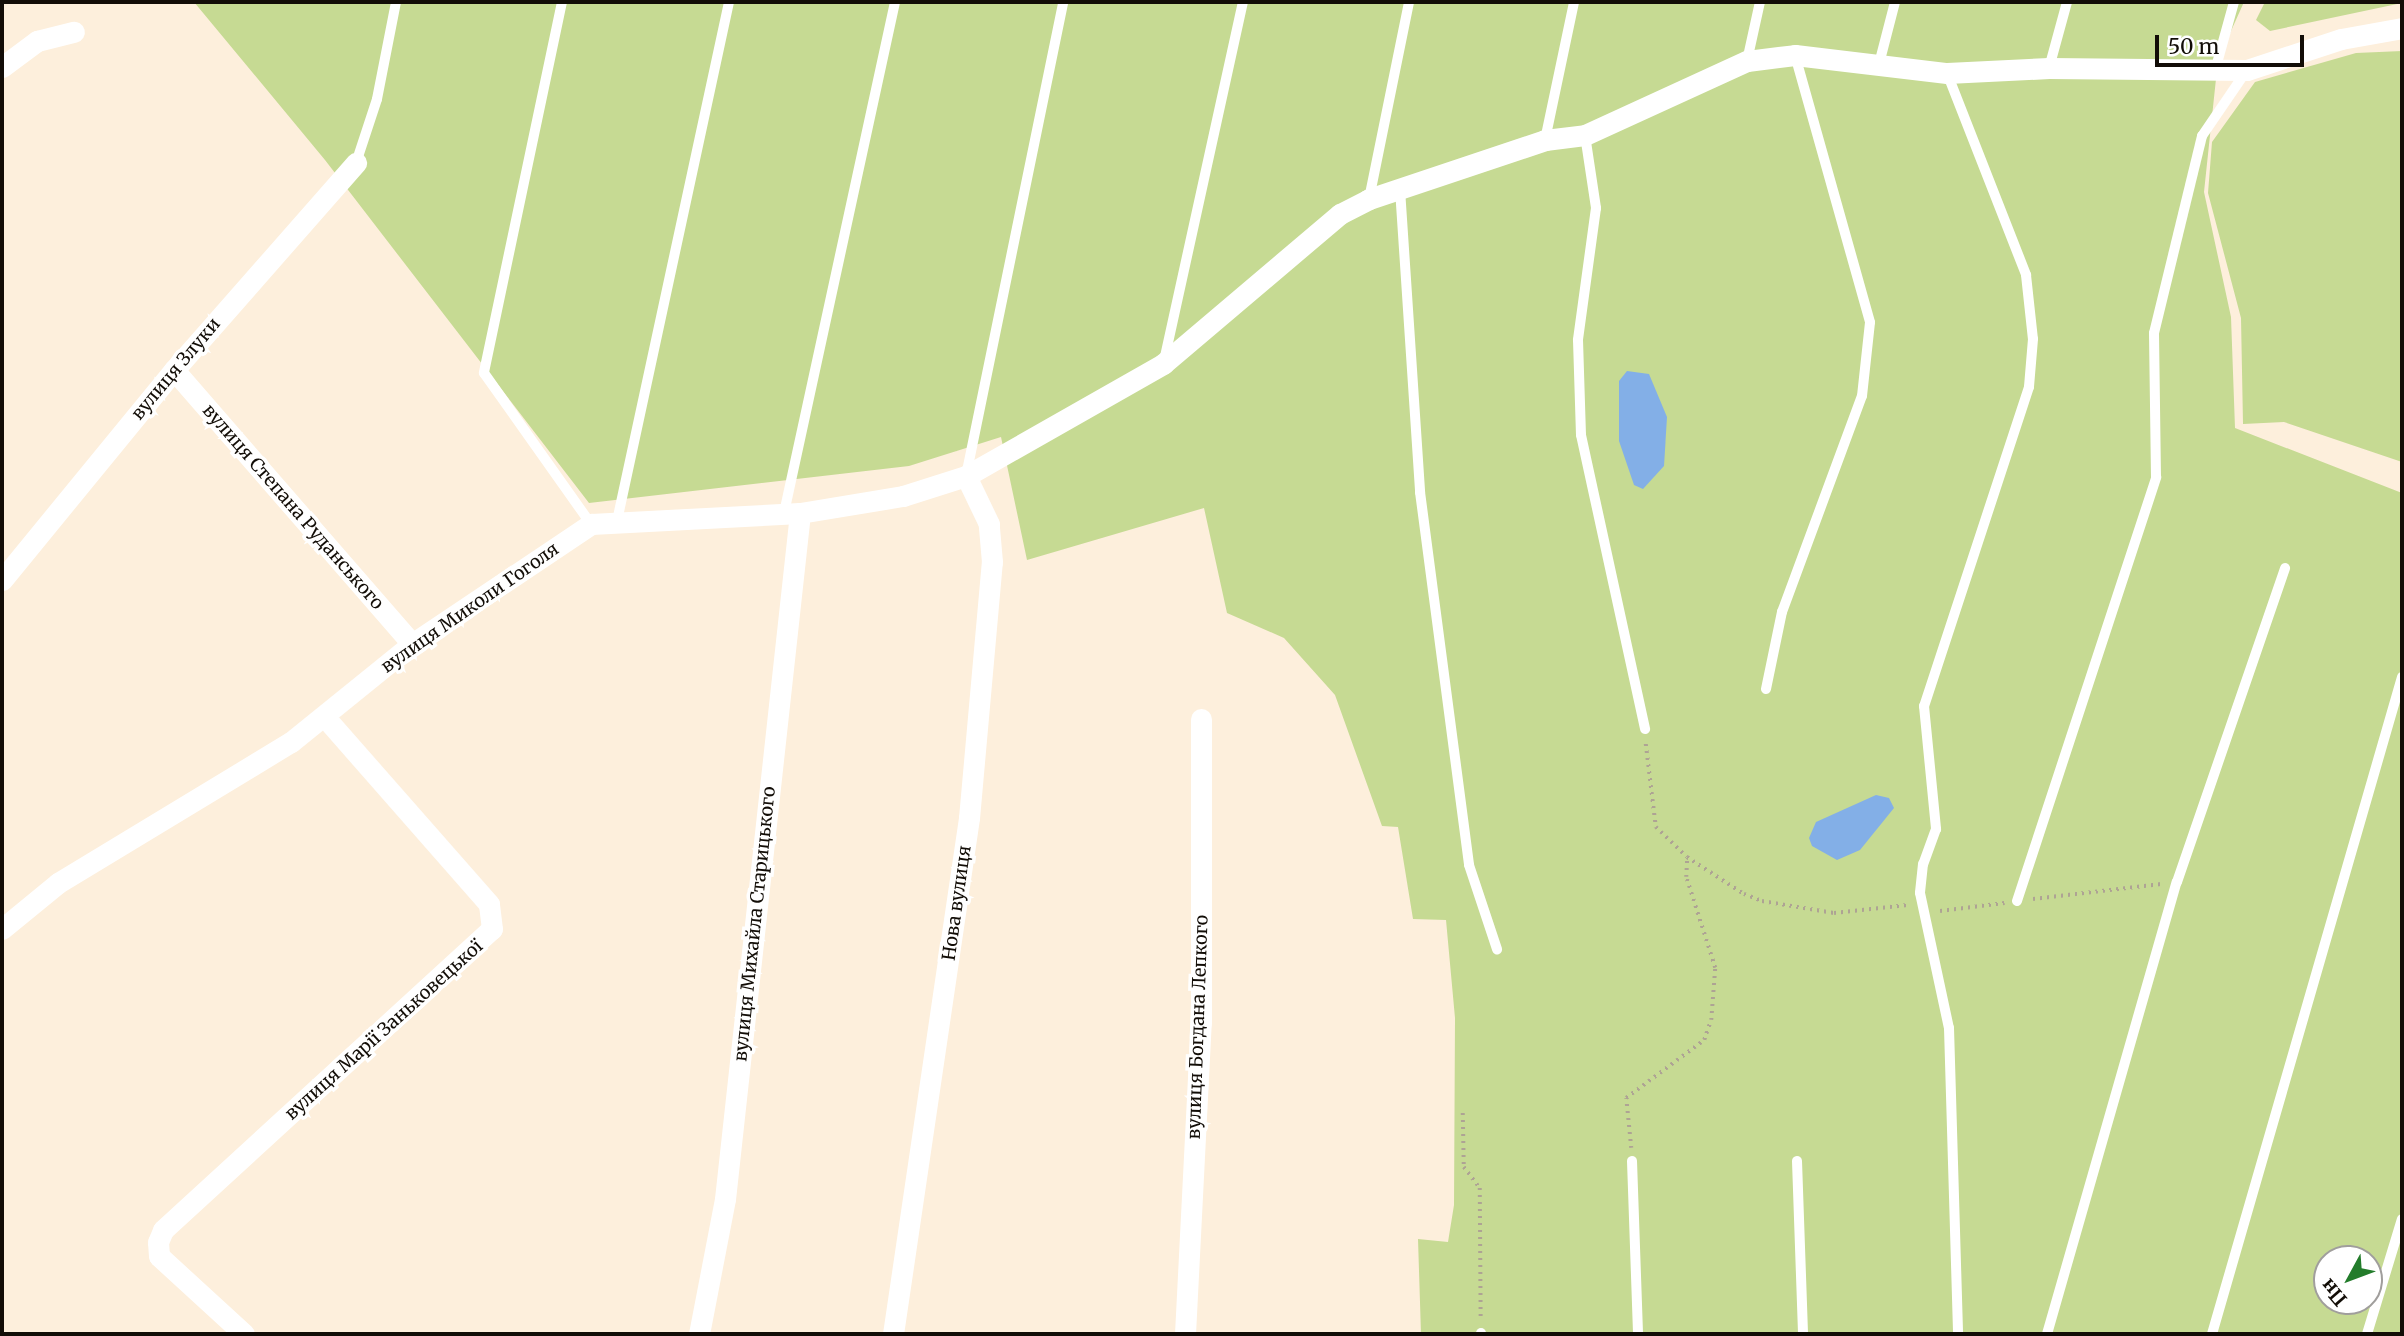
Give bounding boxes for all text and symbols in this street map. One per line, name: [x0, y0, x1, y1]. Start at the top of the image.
scale bar: [2159, 21, 2308, 65]
text: 50 m: [2168, 33, 2219, 60]
street label: вулиця Злуки: [127, 314, 225, 424]
street label: вулиця Степана Руданського: [198, 400, 388, 614]
street label: вулиця Миколи Гоголя: [377, 538, 563, 678]
street label: вулиця Михайла Старицького: [730, 785, 780, 1063]
street label: Нова вулиця: [938, 844, 976, 962]
street label: вулиця Богдана Лепкого: [1183, 914, 1213, 1140]
street label: вулиця Марії Заньковецької: [281, 936, 487, 1124]
north arrow: [2313, 1245, 2383, 1315]
text: Пн: [2315, 1274, 2352, 1311]

